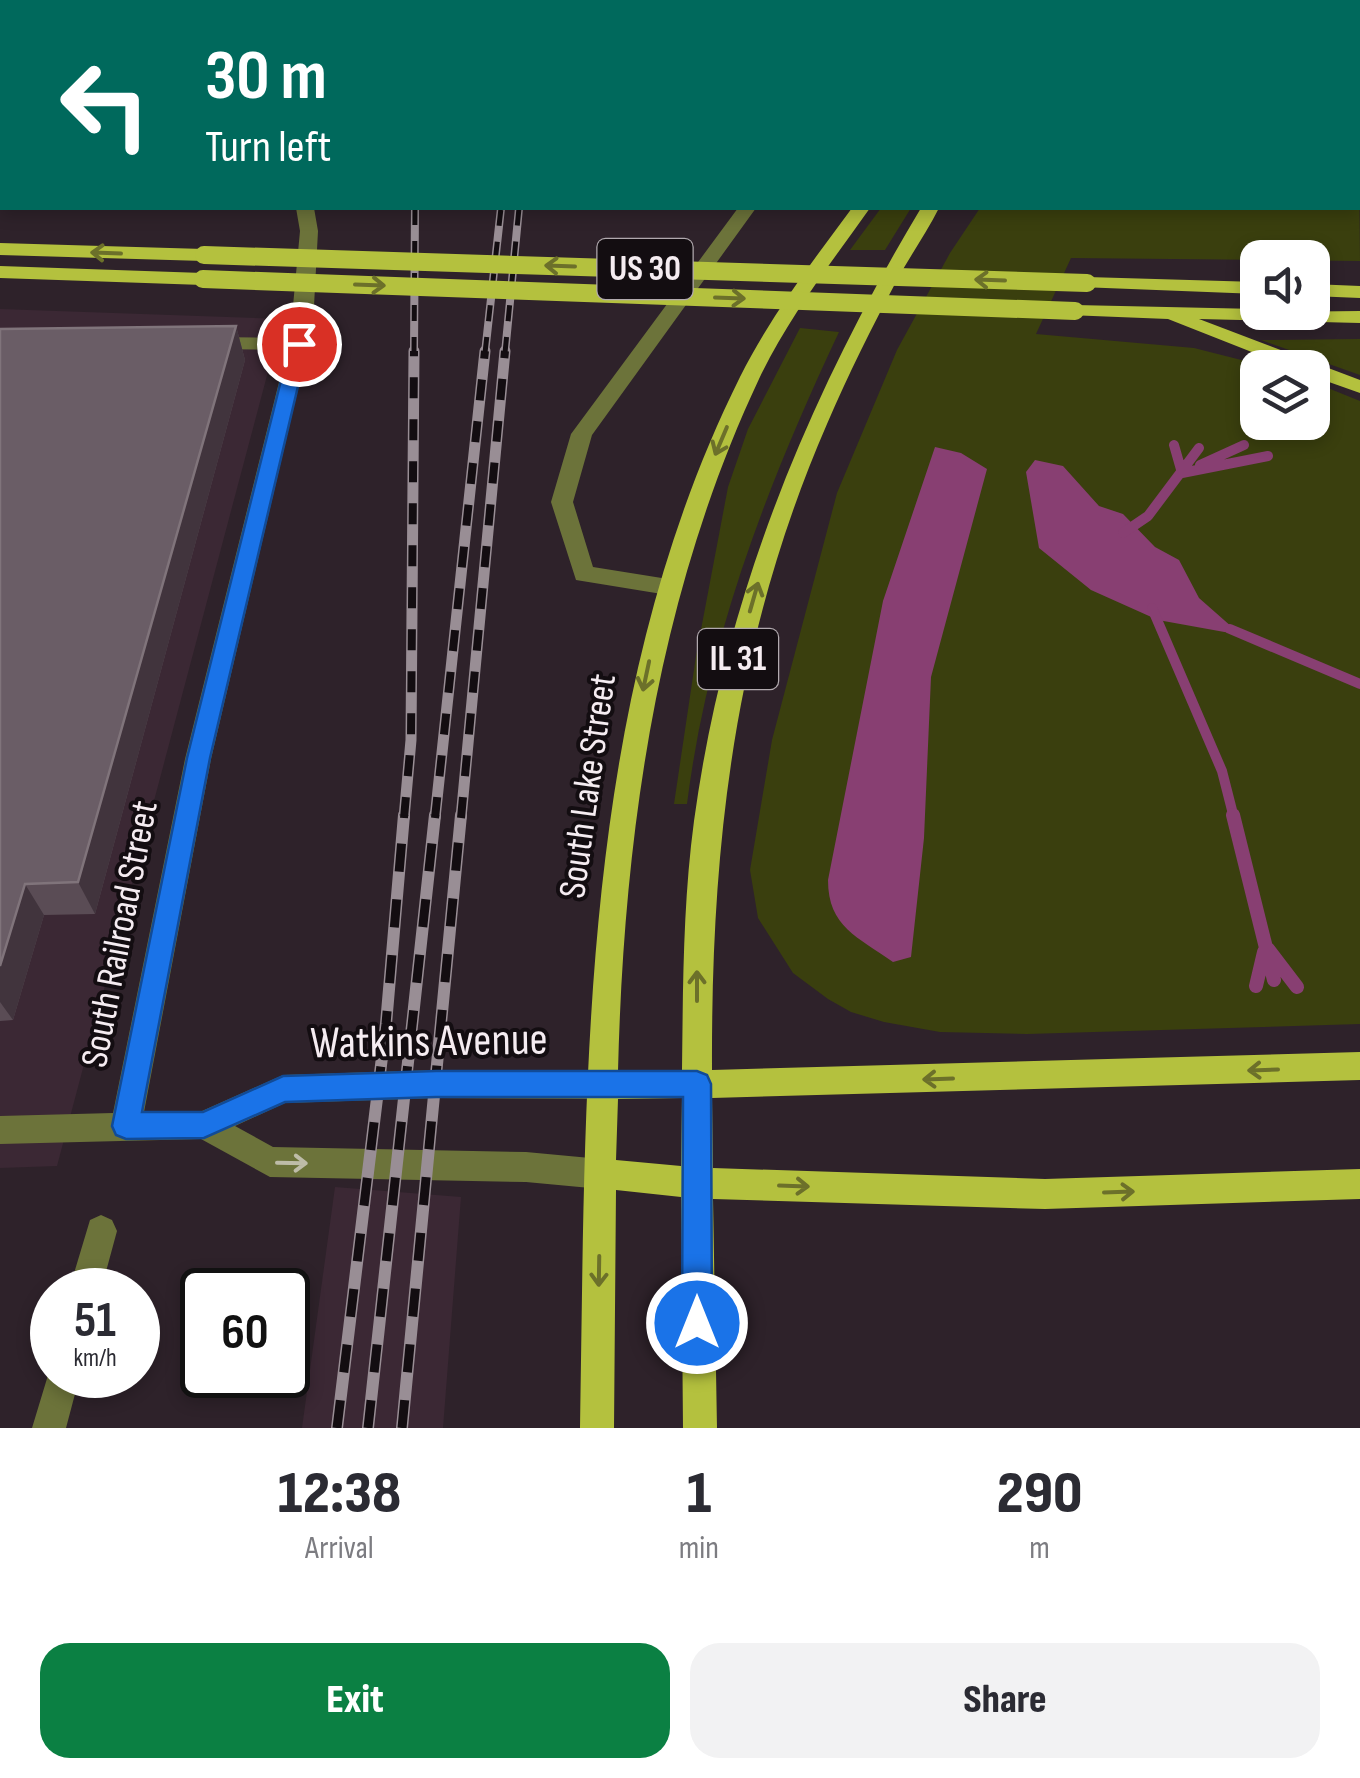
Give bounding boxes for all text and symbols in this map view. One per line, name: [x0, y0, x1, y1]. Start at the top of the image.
text: 30 m: [205, 35, 327, 119]
icon: left: [40, 40, 170, 170]
text: Turn left: [205, 120, 331, 175]
road number: US 30: [598, 239, 692, 299]
map controls: [1240, 240, 1330, 440]
button: sound: [1240, 240, 1330, 330]
one-way arrow: [91, 243, 123, 262]
one-way arrow: [544, 257, 576, 276]
one-way arrow: [974, 271, 1006, 290]
one-way arrow: [354, 276, 386, 295]
one-way arrow: [713, 289, 745, 308]
pin: [257, 302, 342, 387]
icon: arrive: [272, 317, 327, 372]
button: layers: [1240, 350, 1330, 440]
one-way arrow: [711, 425, 729, 456]
one-way arrow: [746, 582, 765, 613]
road number: IL 31: [698, 629, 778, 689]
one-way arrow: [636, 660, 655, 692]
street label: South Lake Street: [550, 671, 626, 901]
street label: South Railroad Street: [72, 797, 168, 1071]
one-way arrow: [688, 971, 706, 1004]
street label: Watkins Avenue: [310, 1012, 548, 1072]
one-way arrow: [1247, 1060, 1279, 1079]
one-way arrow: [922, 1069, 954, 1088]
one-way arrow: [275, 1153, 307, 1172]
one-way arrow: [778, 1176, 810, 1195]
one-way arrow: [1103, 1182, 1135, 1201]
one-way arrow: [590, 1255, 609, 1287]
speed limit sign: 60: [180, 1268, 310, 1398]
position arrow: [645, 1271, 749, 1375]
text: 51: [74, 1291, 116, 1351]
text: km/h: [73, 1343, 117, 1374]
text: 12:38: [278, 1458, 401, 1530]
text: 1: [687, 1458, 711, 1530]
text: 290: [997, 1458, 1082, 1530]
text: Arrival: [305, 1529, 374, 1568]
text: min: [679, 1529, 719, 1568]
text: m: [1029, 1529, 1050, 1568]
button: Exit: [40, 1643, 670, 1758]
button: Share: [690, 1643, 1320, 1758]

